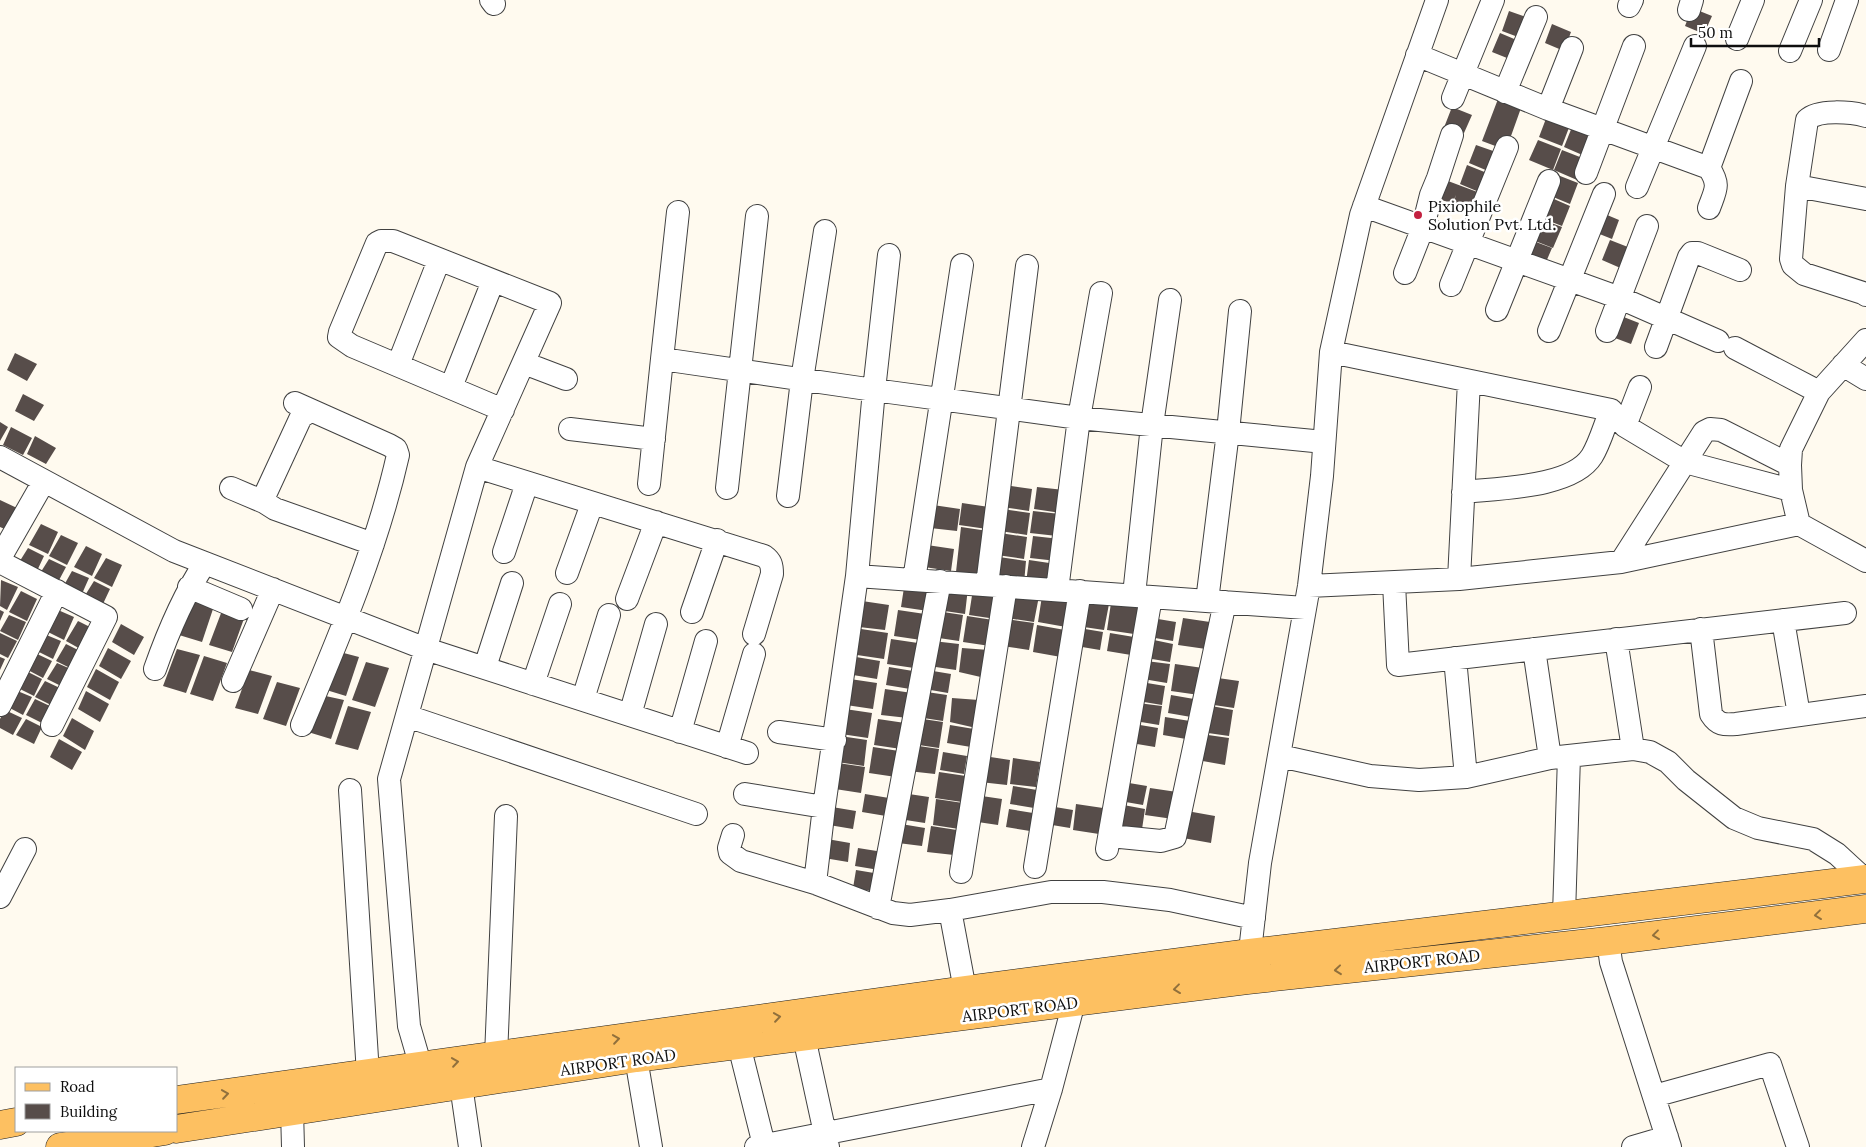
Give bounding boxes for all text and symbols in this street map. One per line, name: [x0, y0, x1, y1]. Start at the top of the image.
scale bar: [1691, 15, 1818, 47]
text: 50 m: [1698, 23, 1733, 42]
place label: Pixiophile Solution Pvt. Ltd.: [1428, 196, 1556, 234]
marker: Pixiophile Solution Pvt. Ltd.: [1412, 209, 1424, 221]
one-way arrow: [1813, 909, 1821, 920]
one-way arrow: [1652, 929, 1660, 940]
street label: AIRPORT ROAD: [1362, 945, 1481, 977]
one-way arrow: [1334, 964, 1342, 975]
one-way arrow: [1173, 983, 1181, 994]
street label: AIRPORT ROAD: [960, 992, 1079, 1026]
one-way arrow: [772, 1012, 781, 1022]
one-way arrow: [612, 1034, 620, 1045]
street label: AIRPORT ROAD: [558, 1044, 677, 1080]
one-way arrow: [450, 1057, 459, 1067]
legend: [15, 1067, 178, 1132]
text: Road: [60, 1077, 95, 1096]
one-way arrow: [220, 1089, 229, 1099]
text: Building: [60, 1102, 118, 1121]

